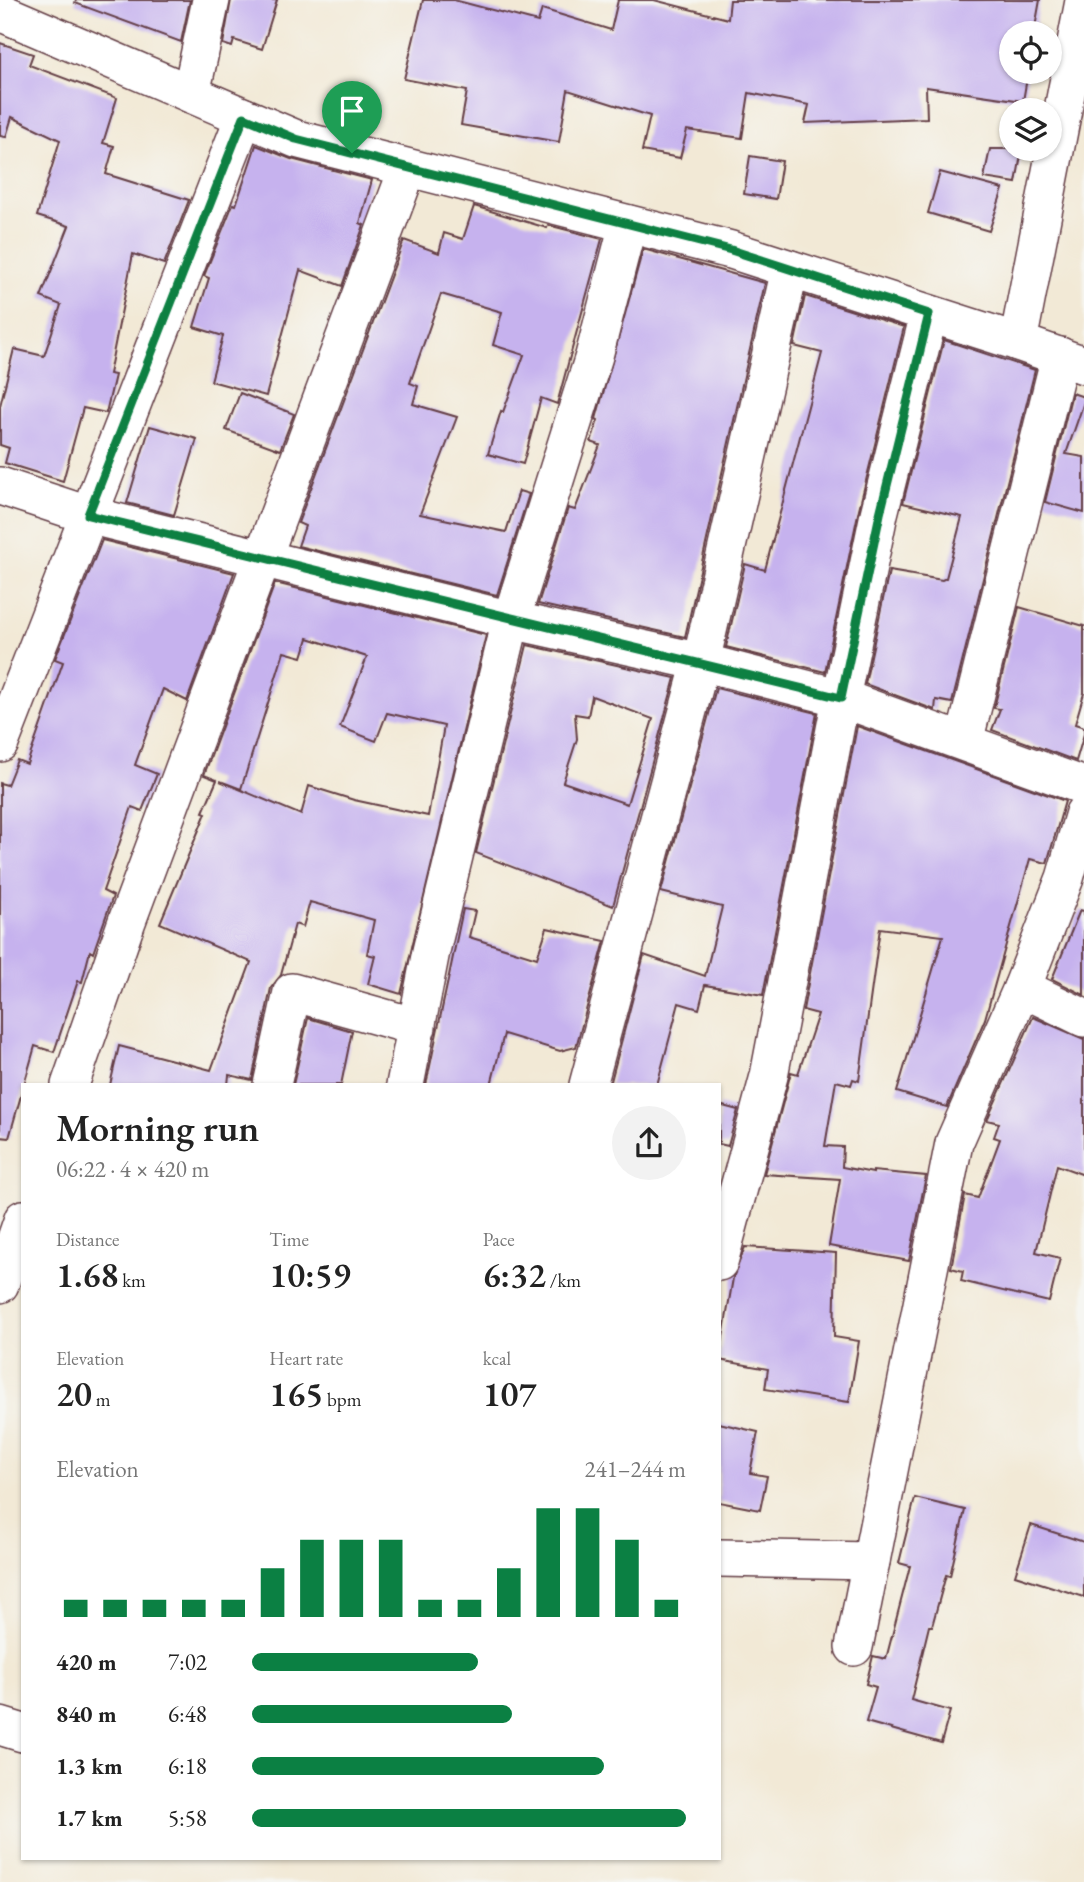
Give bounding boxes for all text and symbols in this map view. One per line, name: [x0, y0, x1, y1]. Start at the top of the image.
map controls: [999, 21, 1062, 161]
button: locate: [999, 21, 1062, 84]
pin: [322, 81, 382, 153]
icon: arrive: [333, 92, 371, 130]
button: layers: [999, 98, 1062, 161]
text: Morning run: [56, 1103, 259, 1152]
button: share: [612, 1106, 686, 1180]
text: 06:22 · 4 × 420 m: [56, 1154, 209, 1184]
text: Distance: [56, 1227, 119, 1252]
text: Time: [269, 1227, 309, 1252]
text: Pace: [483, 1227, 515, 1252]
text: 1.68: [56, 1252, 118, 1297]
text: 10:59: [269, 1252, 351, 1297]
text: 6:32: [483, 1252, 546, 1297]
text: km: [118, 1268, 146, 1293]
text: /km: [546, 1268, 581, 1293]
text: Elevation: [56, 1346, 124, 1371]
text: Heart rate: [269, 1346, 343, 1371]
text: kcal: [483, 1346, 511, 1371]
text: 20: [56, 1371, 92, 1416]
text: 165: [269, 1371, 323, 1416]
text: 107: [483, 1371, 537, 1416]
text: m: [92, 1387, 111, 1412]
text: bpm: [323, 1387, 361, 1412]
text: Elevation: [56, 1454, 139, 1484]
text: 241–244 m: [585, 1454, 686, 1484]
text: 420 m: [56, 1647, 117, 1677]
text: 7:02: [168, 1647, 207, 1677]
text: 840 m: [56, 1699, 117, 1729]
text: 6:48: [168, 1699, 207, 1729]
text: 1.3 km: [56, 1751, 123, 1781]
text: 6:18: [168, 1751, 207, 1781]
text: 1.7 km: [56, 1803, 123, 1833]
text: 5:58: [168, 1803, 207, 1833]

